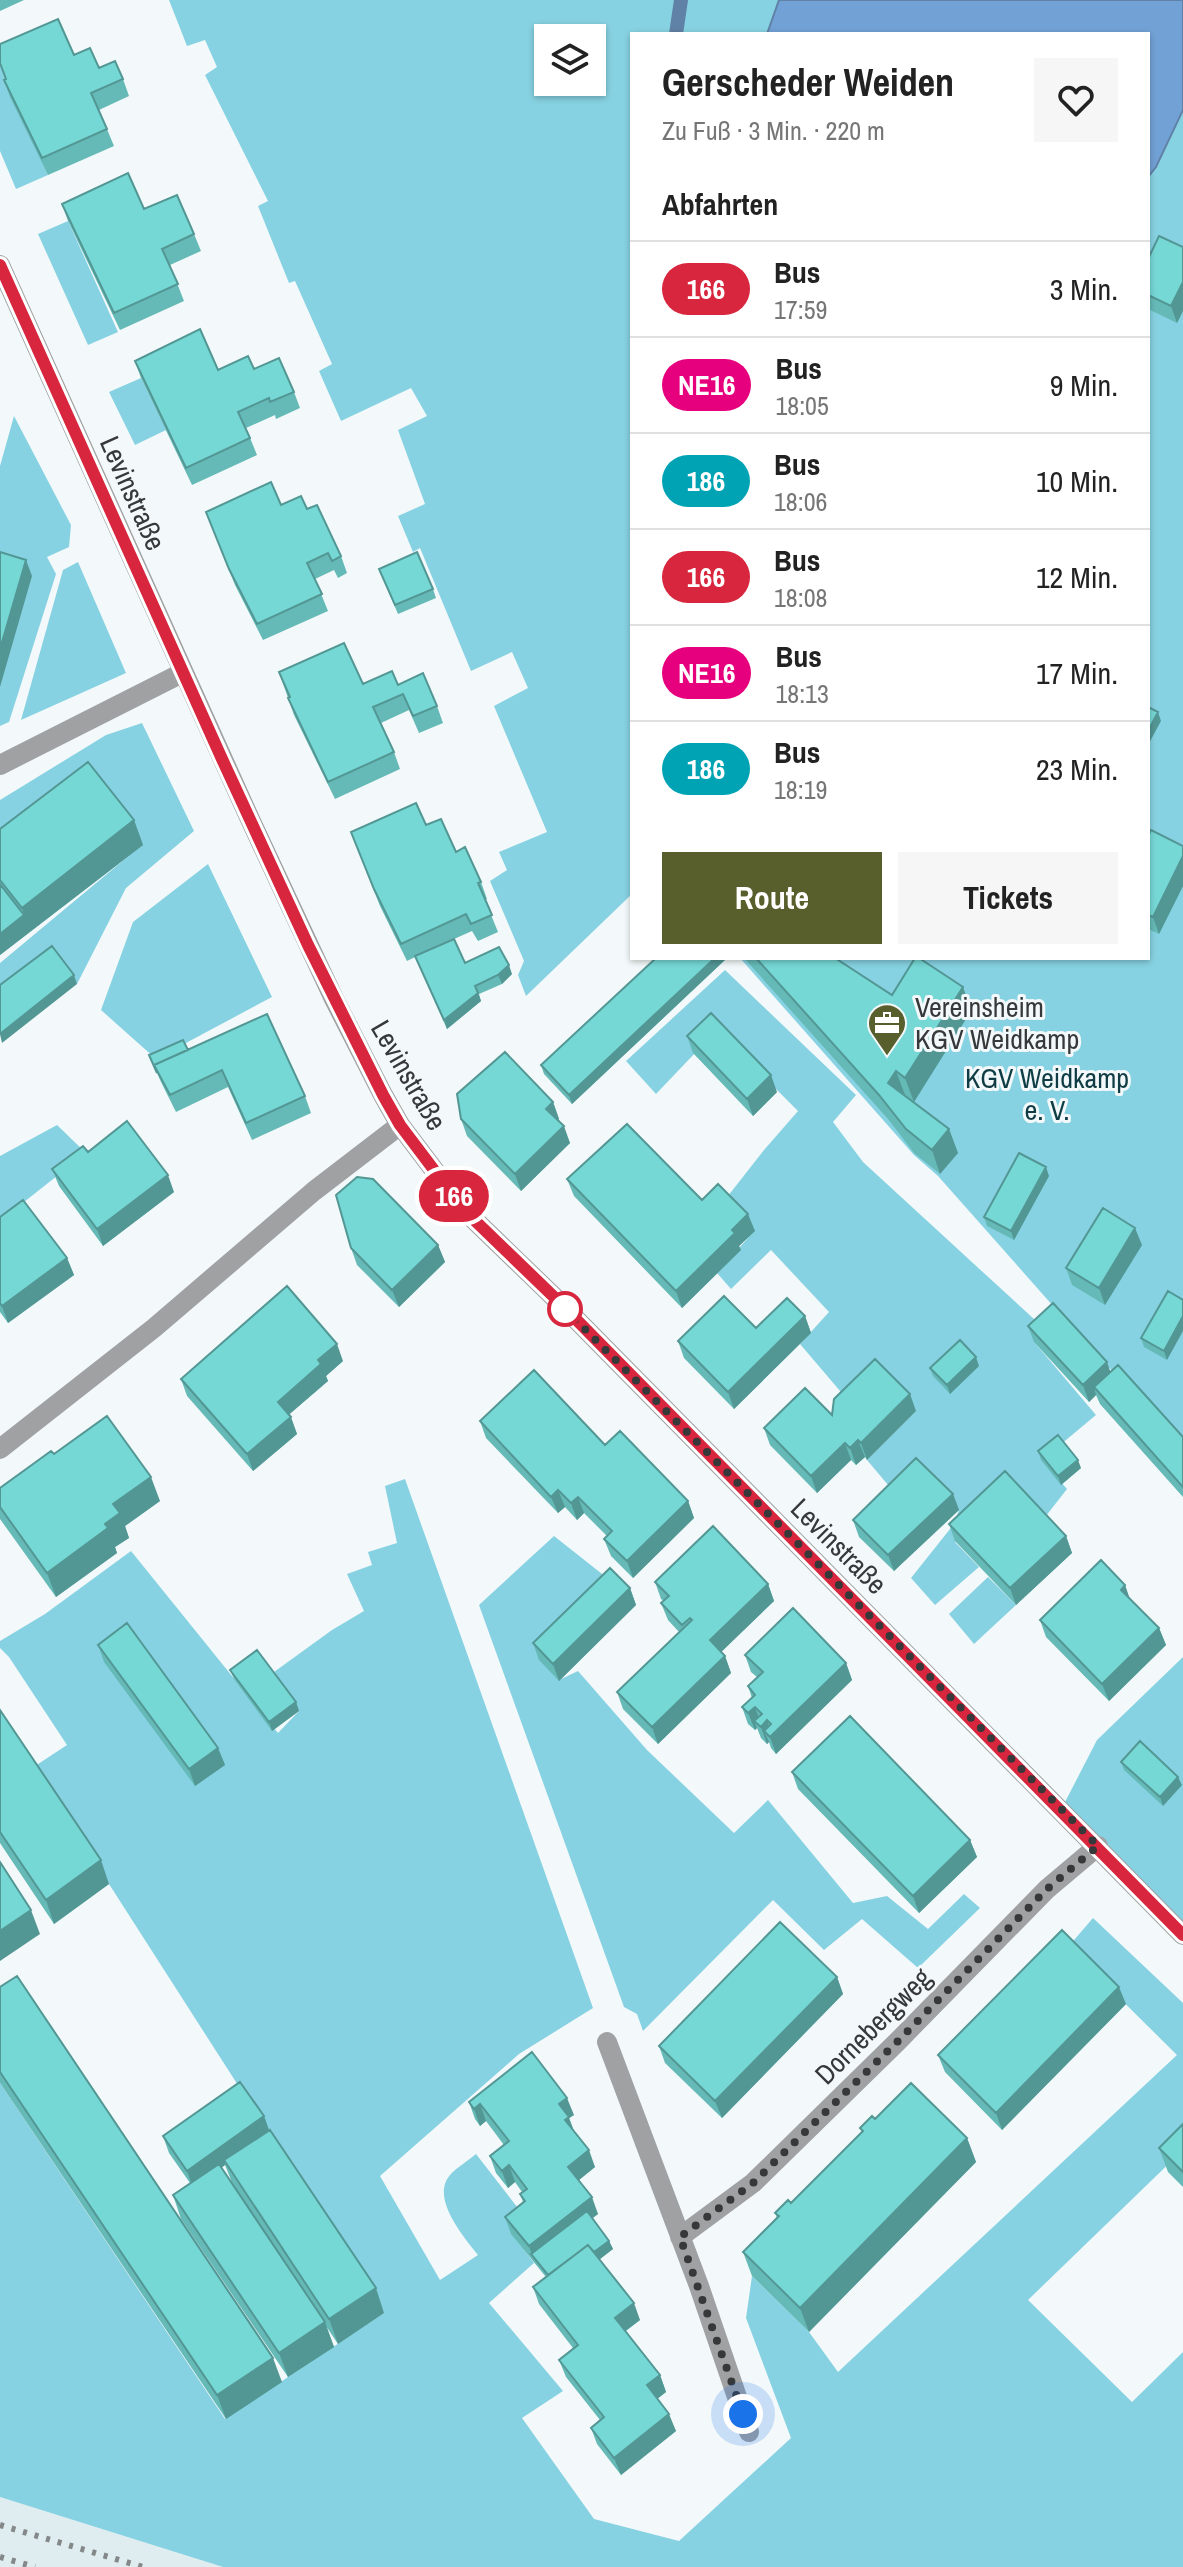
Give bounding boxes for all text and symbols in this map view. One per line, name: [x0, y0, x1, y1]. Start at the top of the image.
map controls: [534, 24, 606, 96]
button: layers: [534, 24, 606, 96]
text: Gerscheder Weiden: [662, 57, 954, 108]
button: heart: [1034, 58, 1118, 142]
text: Zu Fuß · 3 Min. · 220 m: [662, 113, 885, 148]
text: Abfahrten: [662, 184, 778, 224]
text: Bus: [774, 252, 820, 292]
text: 3 Min.: [1050, 269, 1118, 309]
text: 166: [687, 270, 725, 308]
text: 17:59: [774, 292, 827, 327]
text: Bus: [775, 348, 822, 388]
text: 9 Min.: [1050, 365, 1118, 405]
text: NE16: [678, 366, 735, 404]
text: 18:05: [775, 388, 829, 423]
street label: Levinstraße: [91, 430, 175, 556]
text: Bus: [774, 444, 820, 484]
text: 10 Min.: [1036, 461, 1118, 501]
text: 186: [687, 462, 725, 500]
text: 18:06: [774, 484, 827, 519]
text: Bus: [774, 540, 820, 580]
text: 12 Min.: [1036, 557, 1118, 597]
text: 166: [687, 558, 725, 596]
text: 18:08: [774, 580, 827, 615]
text: Bus: [775, 636, 822, 676]
text: 17 Min.: [1036, 653, 1118, 693]
text: NE16: [678, 654, 735, 692]
text: 18:13: [775, 676, 829, 711]
text: Bus: [774, 732, 820, 772]
text: 23 Min.: [1036, 749, 1118, 789]
text: 186: [687, 750, 725, 788]
text: 18:19: [774, 772, 827, 807]
button: Route: [662, 852, 882, 944]
button: Tickets: [898, 852, 1118, 944]
place label: Vereinsheim KGV Weidkamp: [915, 988, 1079, 1058]
office icon: Vereinsheim KGV Weidkamp: [866, 1002, 908, 1057]
street label: Levinstraße: [362, 1013, 456, 1137]
park label: KGV Weidkamp e. V.: [965, 1059, 1129, 1129]
line badge: 166: [408, 1170, 500, 1222]
text: 166: [435, 1177, 473, 1215]
unlabelled marker: [548, 1292, 582, 1326]
street label: Levinstraße: [783, 1490, 895, 1602]
street label: Dornebergweg: [806, 1959, 940, 2093]
your location: [723, 2394, 763, 2434]

